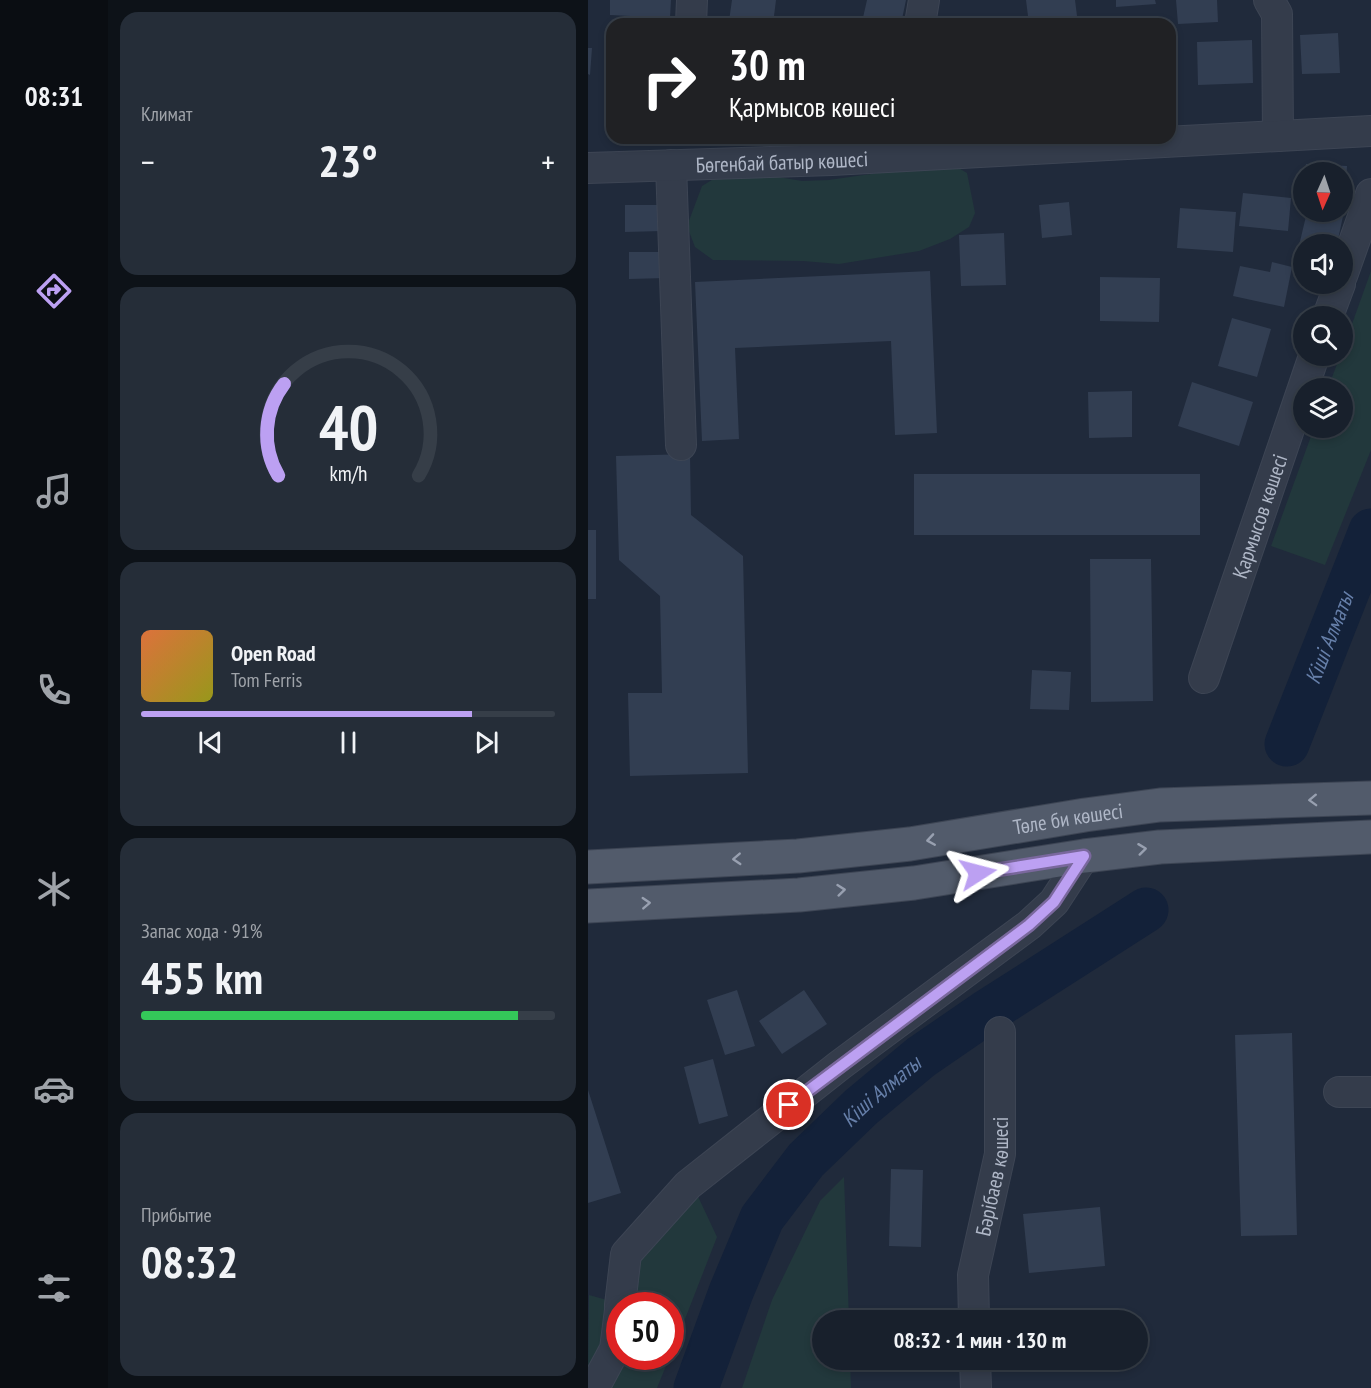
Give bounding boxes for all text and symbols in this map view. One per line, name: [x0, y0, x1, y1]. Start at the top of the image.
text: 30 m: [729, 37, 806, 92]
icon: right: [630, 42, 708, 120]
text: 08:31: [25, 79, 83, 113]
text: Қармысов көшесі: [729, 90, 896, 124]
text: Климат: [141, 101, 192, 127]
text: 23°: [318, 131, 378, 189]
text: −: [141, 140, 155, 183]
text: +: [541, 140, 555, 183]
street label: Бөгенбай батыр көшесі: [695, 145, 869, 178]
north arrow: [1293, 162, 1353, 222]
map controls: [1293, 162, 1353, 438]
button: sound: [1293, 234, 1353, 294]
icon: directions: [33, 270, 75, 312]
button: search: [1293, 306, 1353, 366]
button: layers: [1293, 378, 1353, 438]
text: 40: [318, 386, 378, 467]
street label: Қармысов көшесі: [1226, 450, 1293, 582]
text: km/h: [329, 459, 367, 487]
icon: music: [33, 470, 75, 512]
water label: Кіші Алматы: [1298, 586, 1360, 688]
text: Open Road: [231, 639, 316, 667]
text: Tom Ferris: [231, 667, 302, 693]
icon: phone: [33, 669, 75, 711]
icon: previous: [194, 726, 227, 759]
icon: pause: [332, 726, 365, 759]
icon: next: [470, 726, 503, 759]
one-way arrow: [1308, 794, 1317, 806]
street label: Төле би көшесі: [1011, 797, 1125, 840]
one-way arrow: [927, 833, 937, 846]
position arrow: [946, 841, 1010, 905]
one-way arrow: [1138, 844, 1147, 856]
one-way arrow: [733, 853, 742, 866]
icon: climate: [33, 868, 75, 910]
one-way arrow: [836, 884, 845, 897]
one-way arrow: [642, 897, 651, 910]
text: Запас хода · 91%: [141, 918, 262, 944]
text: 455 km: [141, 948, 263, 1006]
water label: Кіші Алматы: [835, 1048, 928, 1133]
icon: car: [33, 1068, 75, 1110]
pin: [763, 1079, 814, 1130]
icon: arrive: [772, 1088, 805, 1121]
street label: Бәрібаев көшесі: [969, 1117, 1014, 1238]
text: Прибытие: [141, 1202, 212, 1228]
text: 08:32: [141, 1232, 238, 1290]
icon: filters: [33, 1267, 75, 1309]
speed limit sign: 50: [606, 1292, 684, 1370]
text: 08:32 · 1 мин · 130 m: [894, 1326, 1066, 1354]

